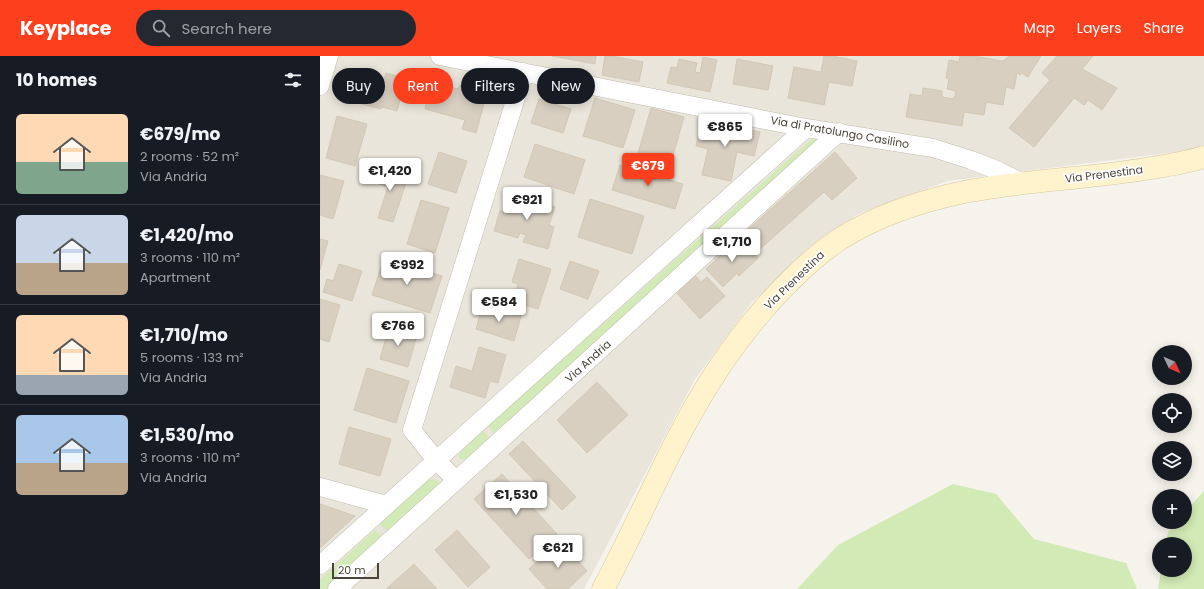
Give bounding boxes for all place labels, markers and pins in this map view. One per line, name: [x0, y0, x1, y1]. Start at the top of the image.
pin: €865: [701, 114, 749, 148]
pin: €679: [624, 153, 672, 187]
pin: €1,420: [357, 158, 423, 192]
pin: €921: [503, 187, 551, 221]
pin: €1,710: [699, 229, 765, 263]
pin: €992: [383, 252, 431, 286]
pin: €584: [475, 289, 523, 323]
pin: €766: [374, 313, 422, 347]
pin: €1,530: [483, 482, 549, 516]
pin: €621: [534, 535, 582, 569]

